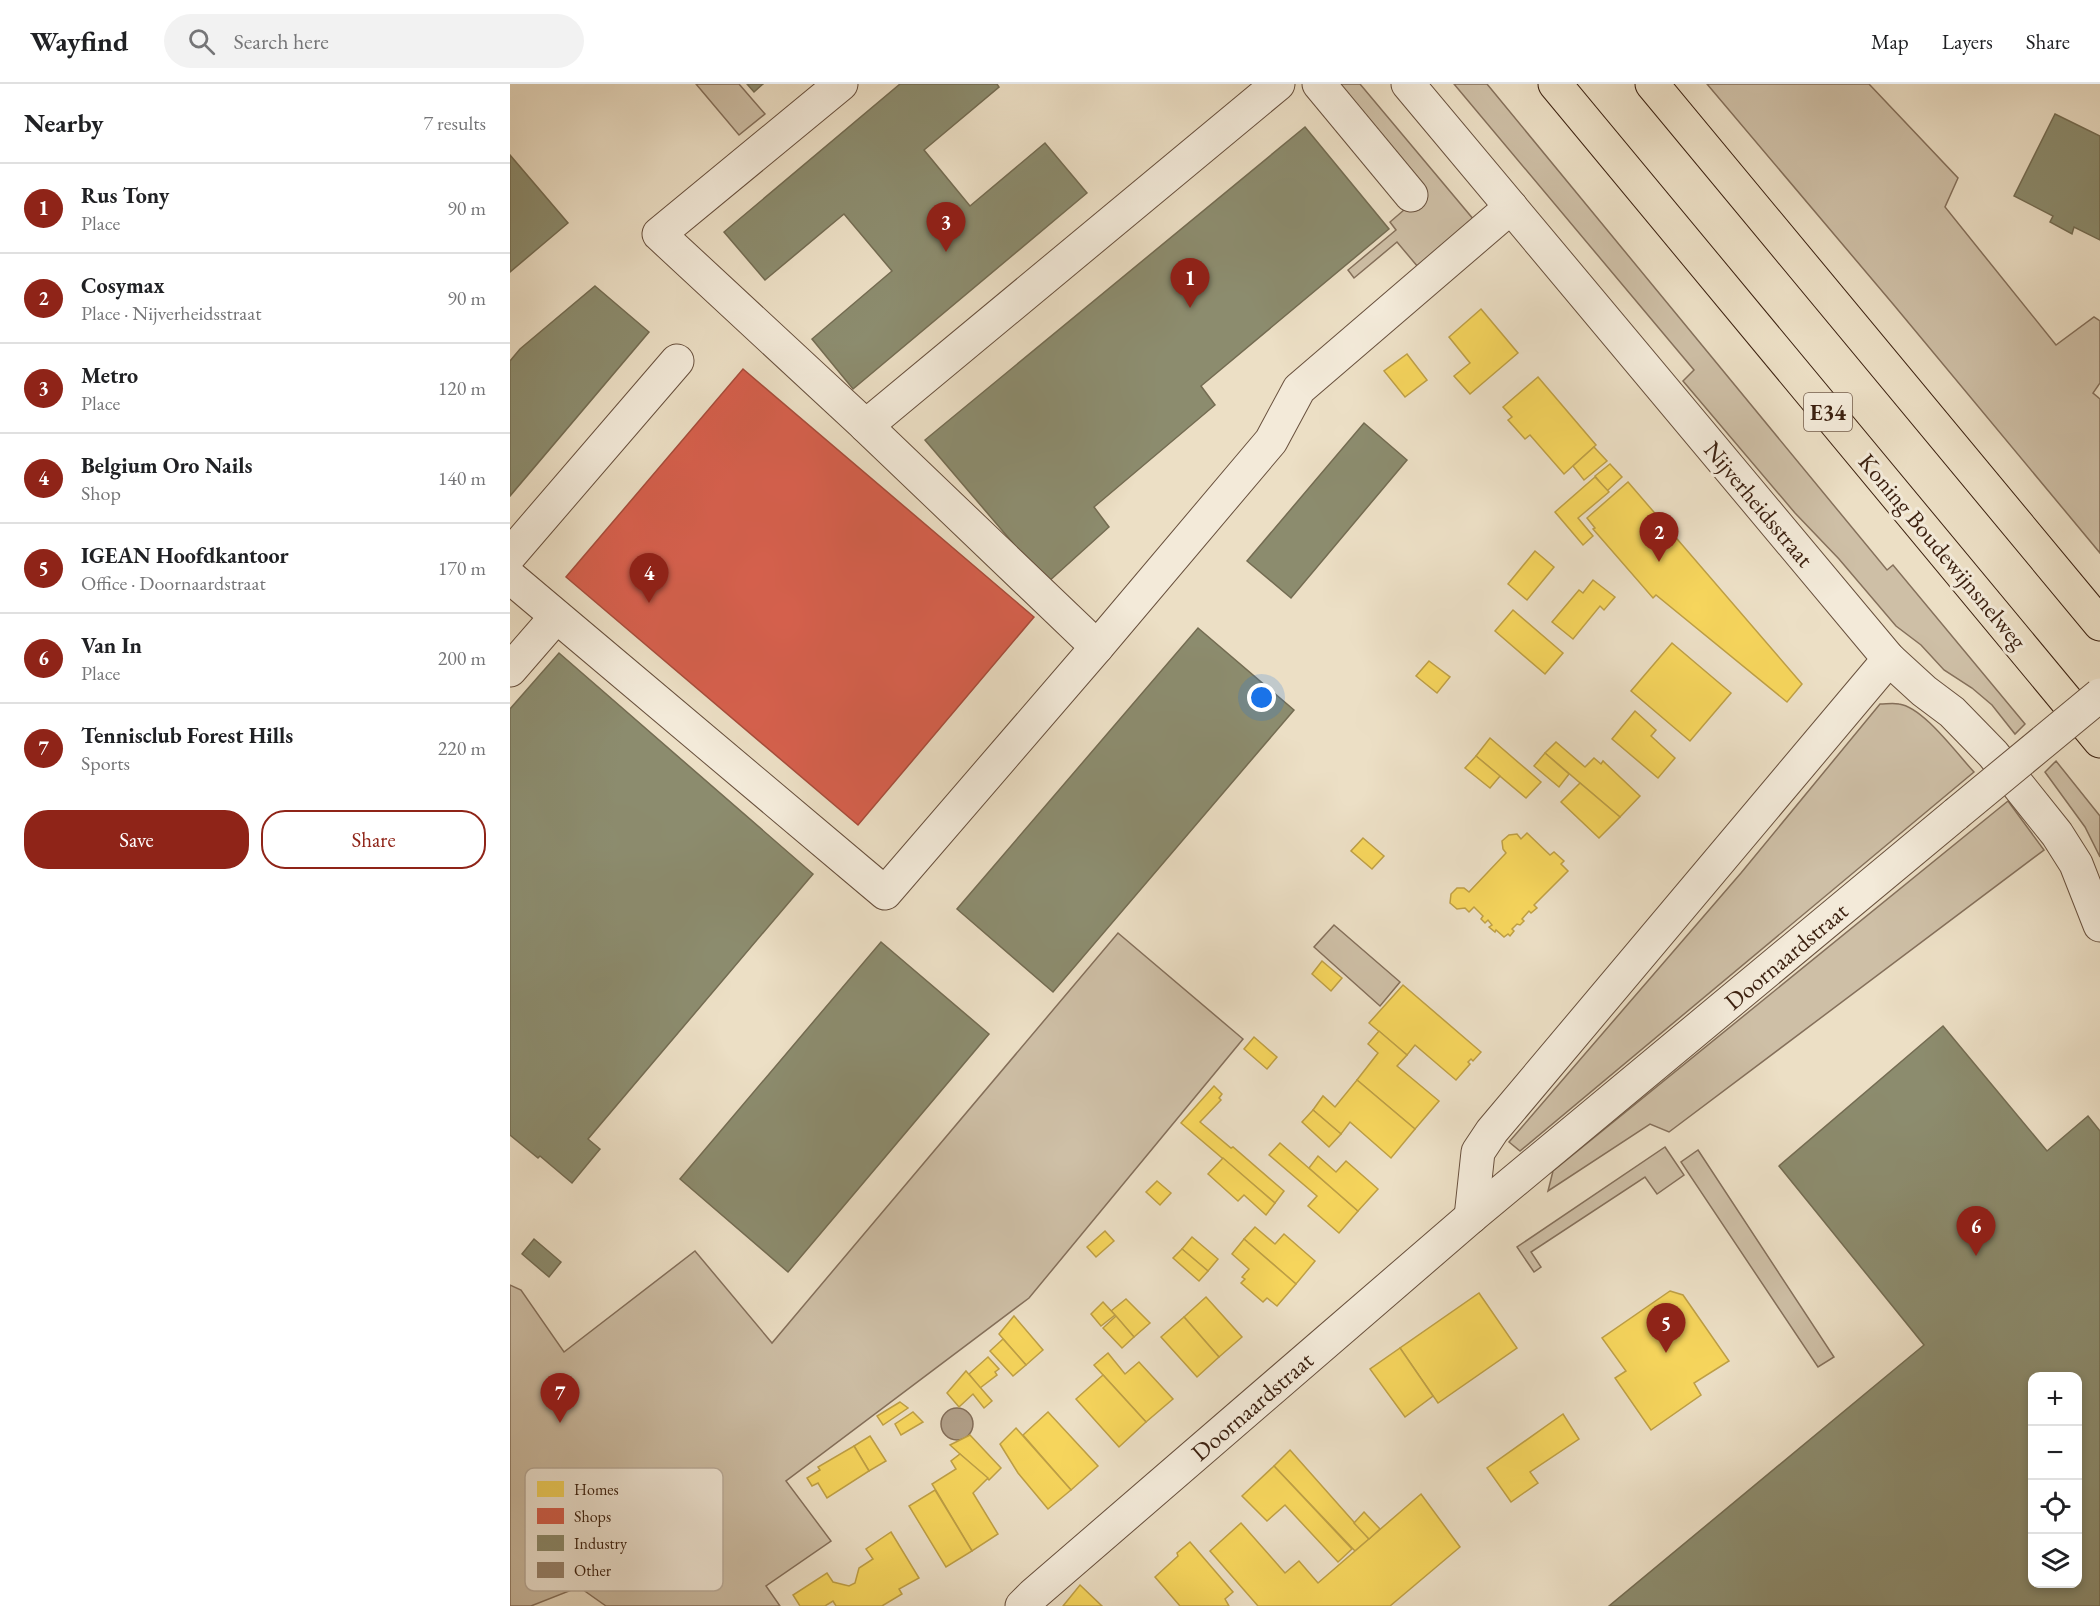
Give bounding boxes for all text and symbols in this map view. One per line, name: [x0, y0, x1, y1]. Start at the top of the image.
search box: [164, 14, 584, 68]
text: Wayfind: [30, 23, 128, 59]
icon: search: [185, 25, 218, 58]
text: Search here: [233, 27, 329, 56]
text: Map: [1871, 28, 1909, 55]
text: Layers: [1942, 28, 1993, 55]
text: Share: [2026, 28, 2070, 55]
text: Nearby: [24, 106, 104, 140]
text: 7 results: [423, 110, 486, 136]
text: Rus Tony: [81, 181, 169, 210]
text: 1: [38, 195, 49, 221]
text: 90 m: [447, 195, 486, 221]
pin: 3: [926, 202, 966, 252]
text: Place: [81, 210, 120, 236]
pin: 1: [1170, 258, 1210, 308]
text: Cosymax: [81, 271, 165, 300]
text: 2: [38, 285, 49, 311]
text: 90 m: [447, 285, 486, 311]
text: Place · Nijverheidsstraat: [81, 300, 262, 326]
text: Metro: [81, 361, 138, 390]
text: 3: [38, 375, 49, 401]
text: 120 m: [438, 375, 486, 401]
text: Place: [81, 390, 120, 416]
road number: E34: [1804, 393, 1852, 431]
street label: Nijverheidsstraat: [1697, 435, 1821, 574]
street label: Koning Boudewijnsnelweg: [1852, 447, 2034, 656]
text: Belgium Oro Nails: [81, 451, 252, 480]
text: 4: [38, 465, 49, 491]
text: 140 m: [438, 465, 486, 491]
text: Shop: [81, 480, 121, 506]
pin: 2: [1640, 512, 1678, 562]
text: IGEAN Hoofdkantoor: [81, 541, 289, 570]
pin: 4: [630, 554, 668, 603]
text: 5: [38, 555, 49, 581]
text: 170 m: [438, 555, 486, 581]
text: Office · Doornaardstraat: [81, 570, 266, 596]
text: Van In: [81, 631, 142, 660]
text: 6: [38, 645, 49, 671]
text: 200 m: [438, 645, 486, 671]
text: Place: [81, 660, 120, 686]
your location: [1247, 683, 1276, 712]
text: Tennisclub Forest Hills: [81, 721, 293, 750]
text: 7: [38, 735, 49, 761]
text: 220 m: [438, 735, 486, 761]
text: Sports: [81, 750, 130, 776]
button: Save: [24, 810, 249, 869]
button: Share: [261, 810, 486, 869]
street label: Doornaardstraat: [1718, 895, 1854, 1017]
pin: 6: [1956, 1206, 1996, 1256]
pin: 5: [1646, 1304, 1686, 1353]
street label: Doornaardstraat: [1185, 1344, 1320, 1468]
map controls: [2028, 1372, 2082, 1588]
button: +: [2028, 1372, 2082, 1426]
pin: 7: [541, 1374, 580, 1423]
button: −: [2028, 1426, 2082, 1480]
legend: [525, 1468, 723, 1591]
text: Homes: [574, 1479, 619, 1500]
button: locate: [2028, 1480, 2082, 1534]
text: Shops: [574, 1506, 611, 1527]
text: Industry: [574, 1533, 628, 1554]
button: layers: [2028, 1534, 2082, 1588]
text: Other: [574, 1560, 612, 1581]

